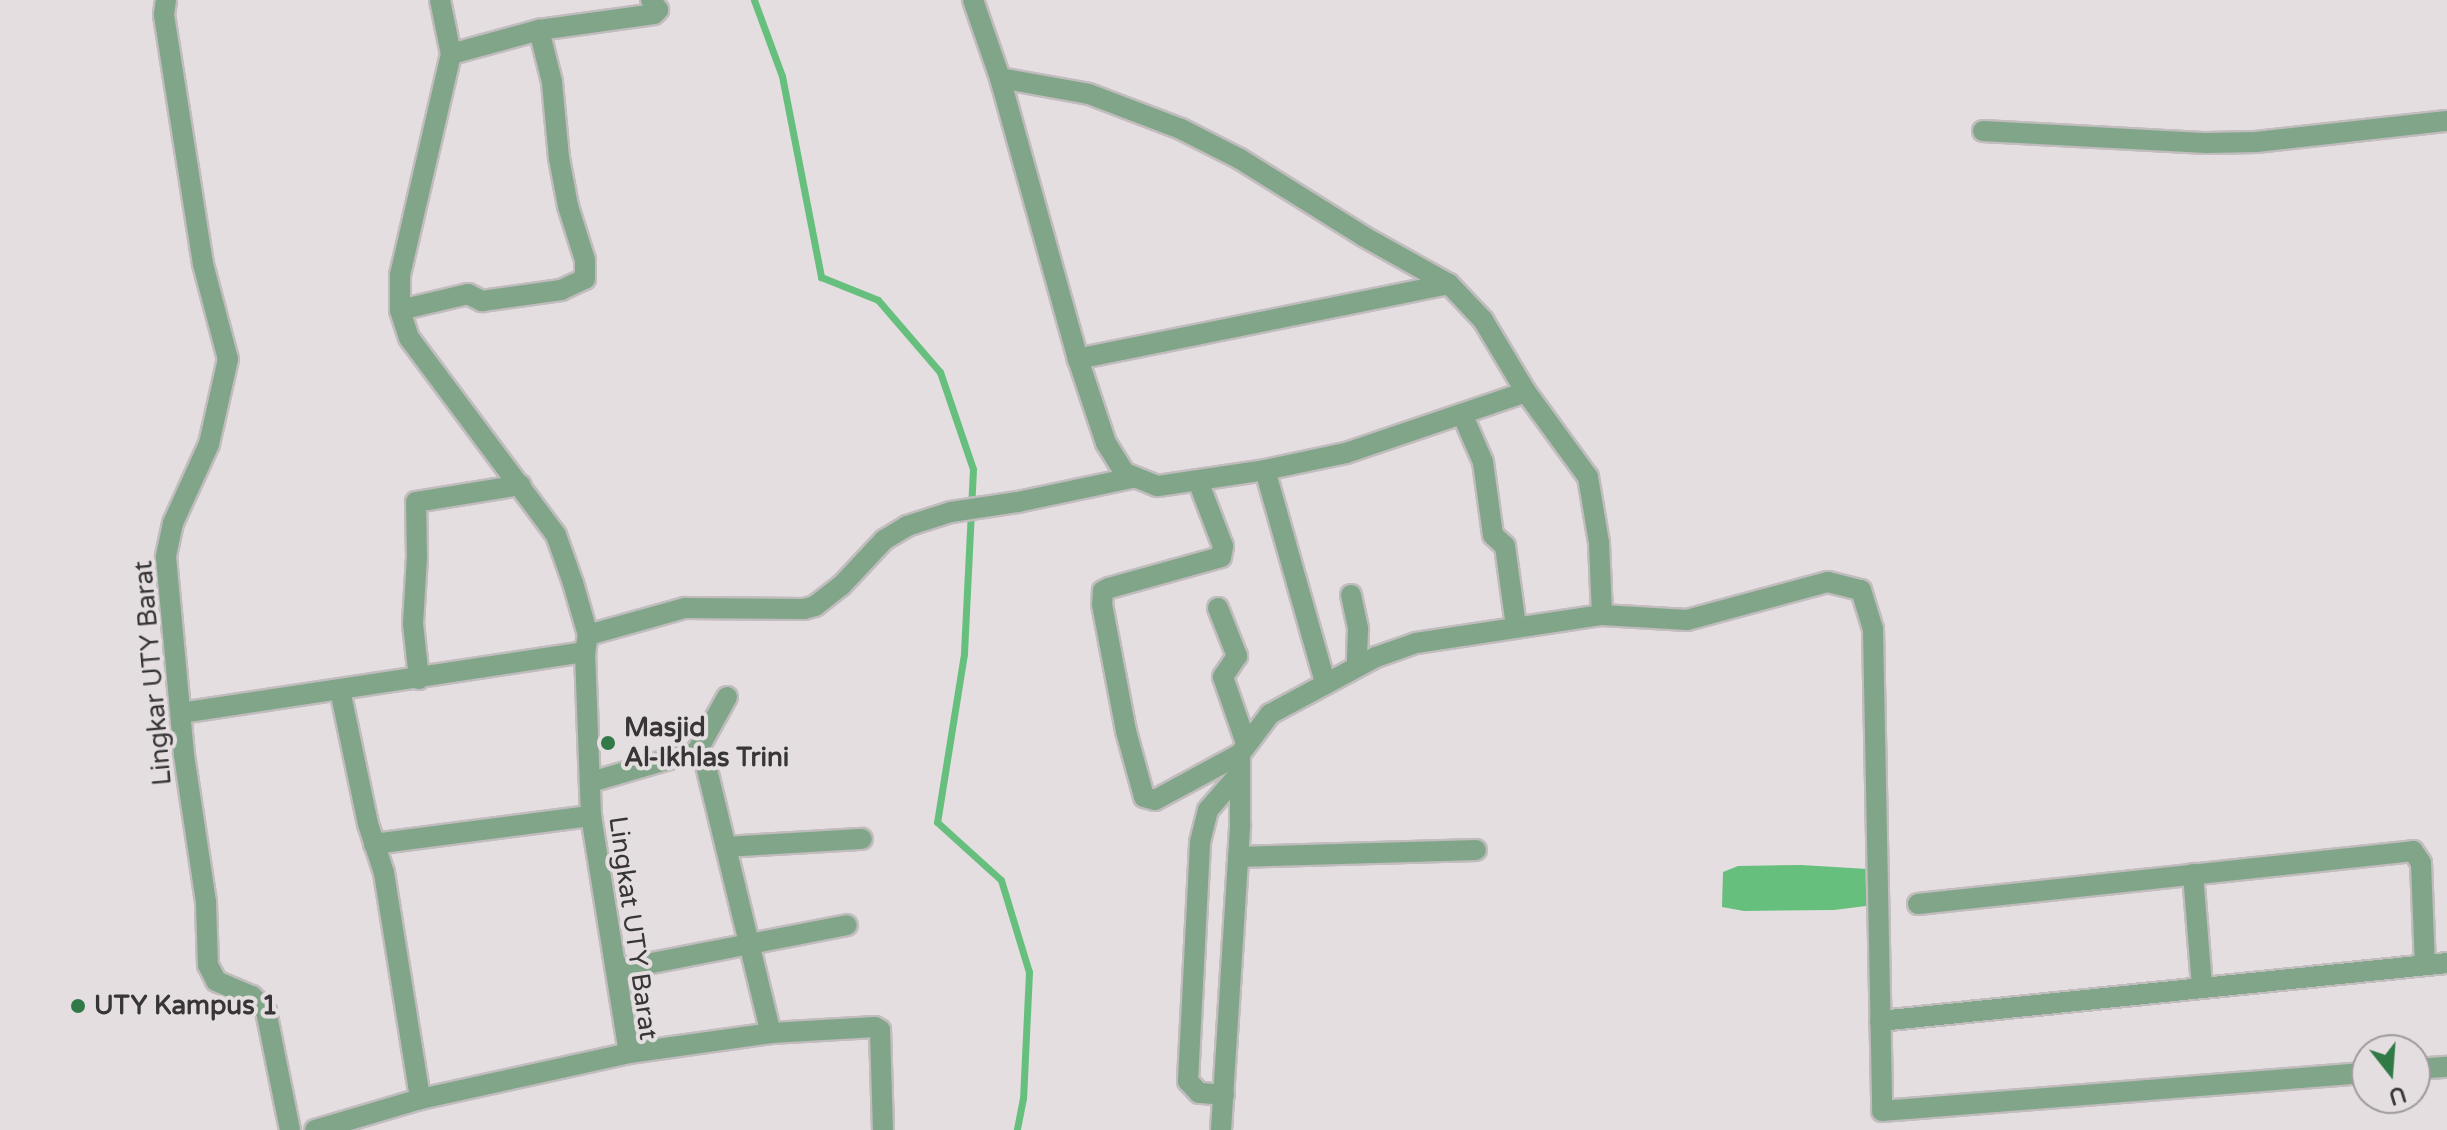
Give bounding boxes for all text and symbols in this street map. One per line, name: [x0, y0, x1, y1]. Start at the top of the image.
street label: Lingkar UTY Barat: [128, 559, 178, 787]
place label: Masjid Al-Ikhlas Trini: [624, 712, 789, 774]
marker: Masjid Al-Ikhlas Trini: [599, 734, 617, 752]
street label: Lingkat UTY Barat: [602, 814, 664, 1042]
place label: UTY Kampus 1: [94, 990, 278, 1022]
marker: UTY Kampus 1: [69, 997, 87, 1015]
north arrow: [2351, 1034, 2431, 1114]
text: U: [2386, 1080, 2409, 1110]

